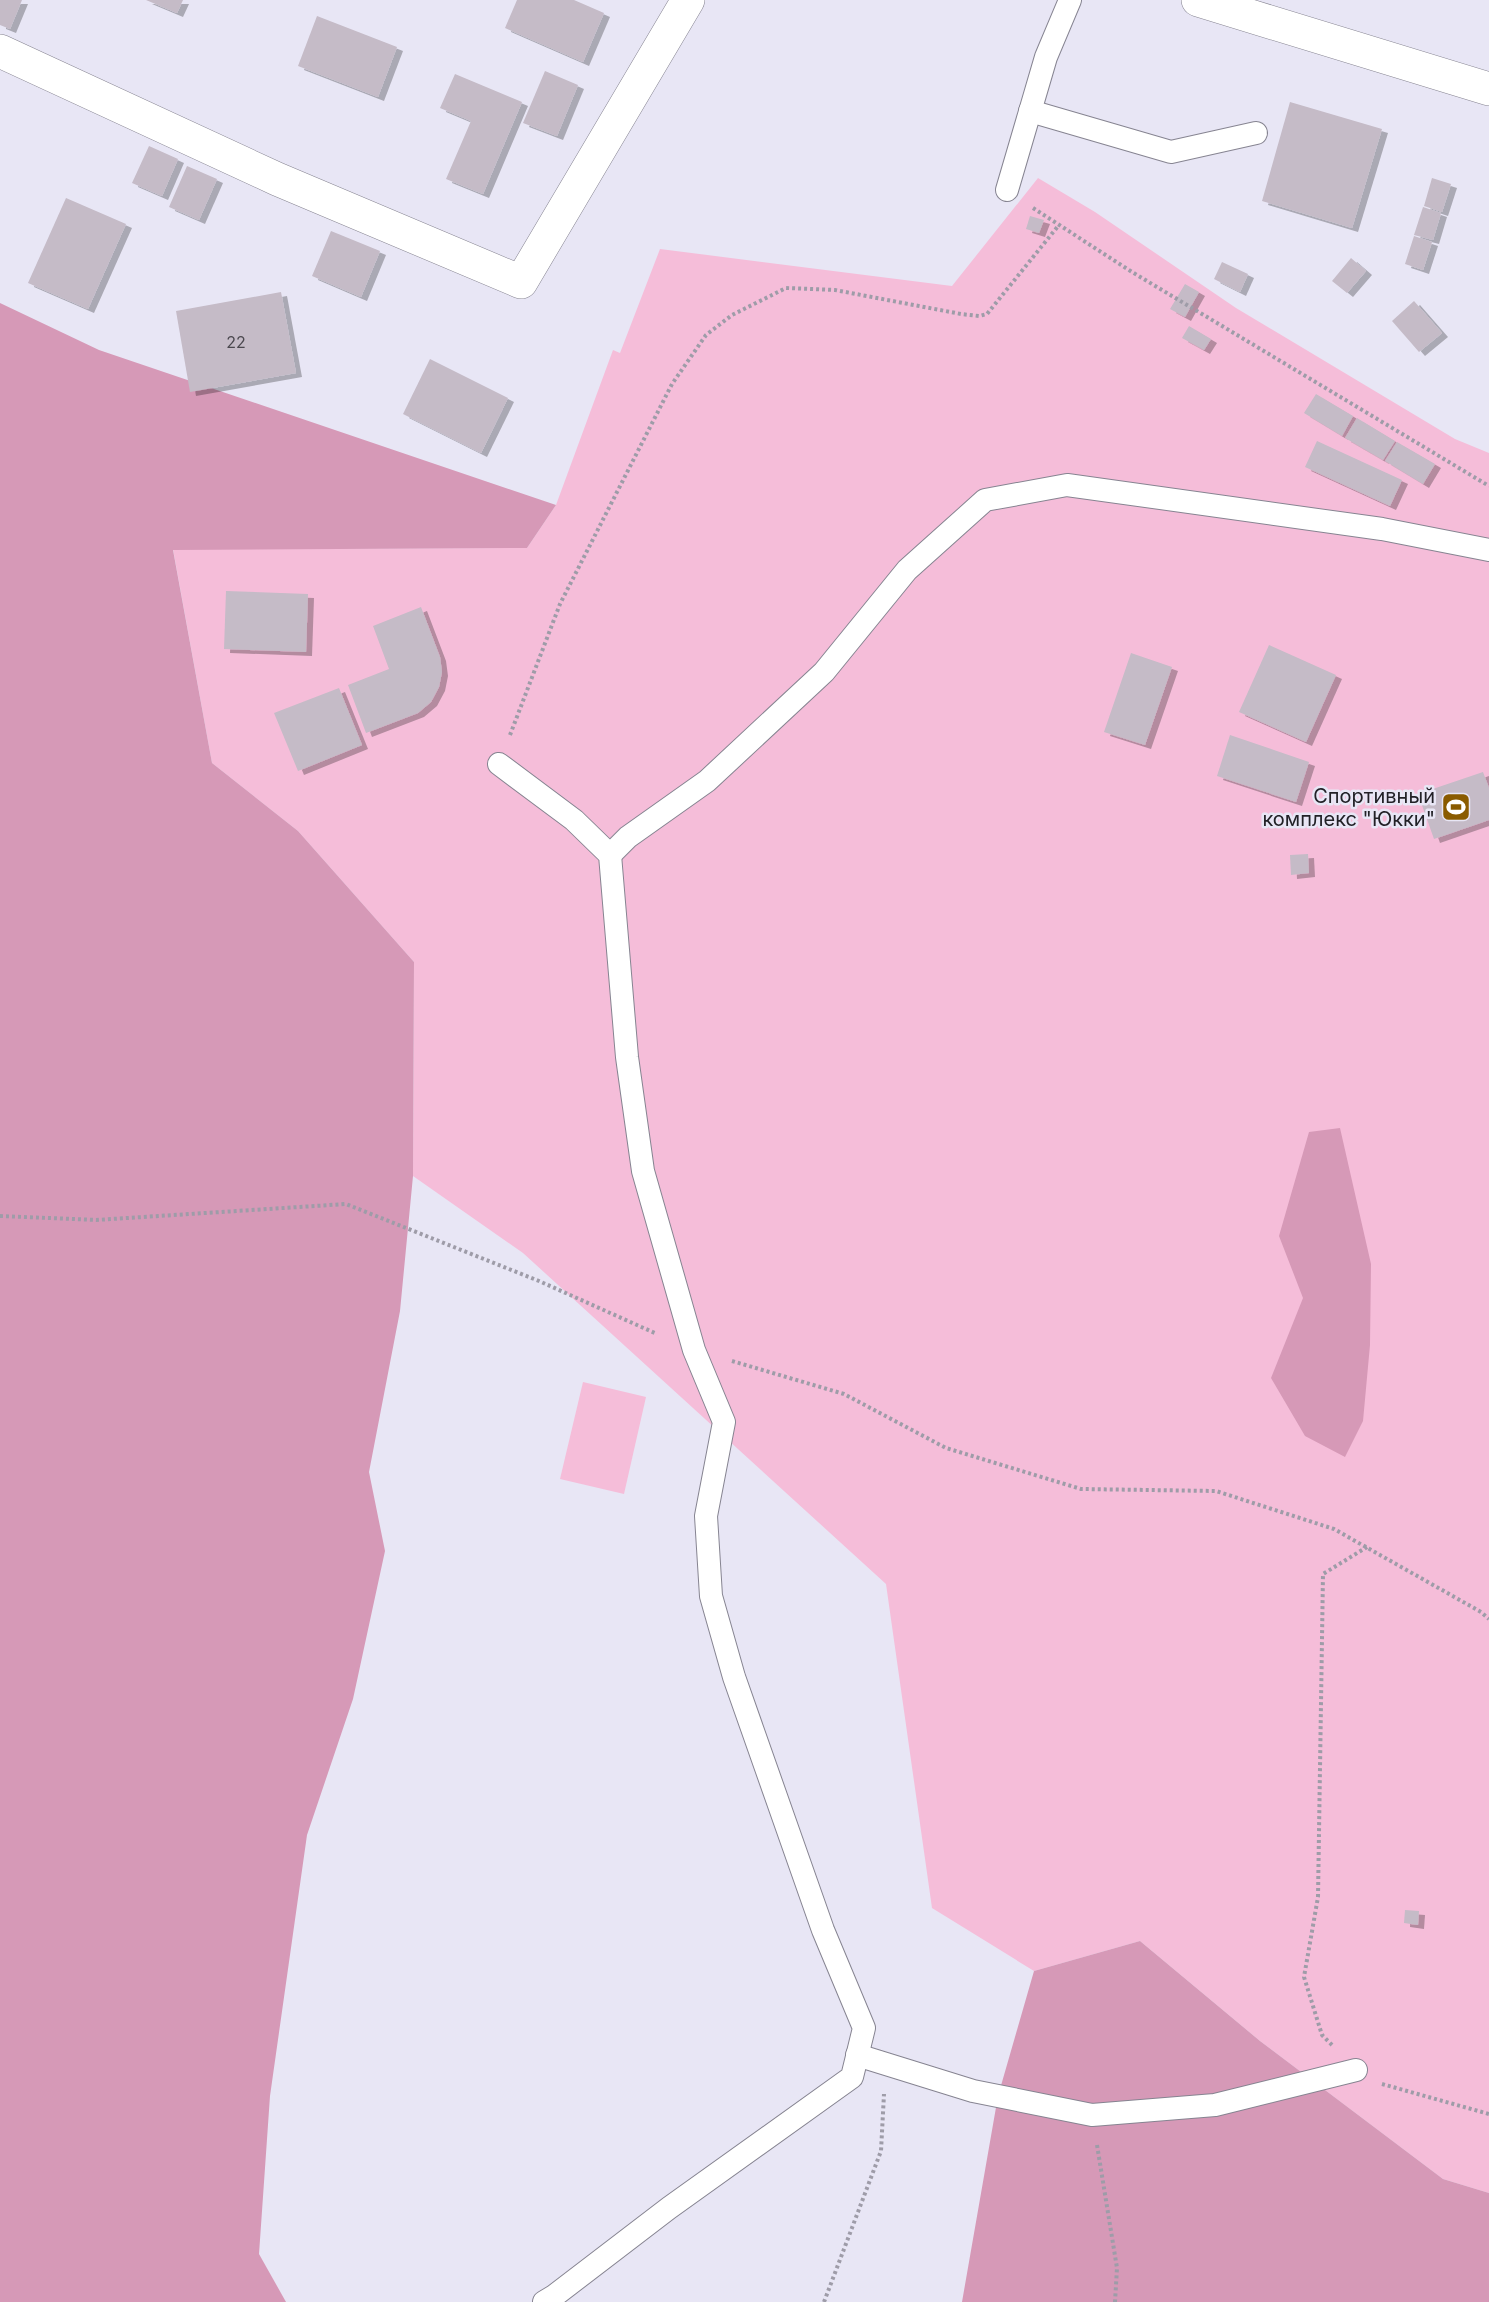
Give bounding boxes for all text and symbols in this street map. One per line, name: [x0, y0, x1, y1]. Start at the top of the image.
house number: 22: [226, 332, 246, 352]
place label: Спортивный комплекс "Юкки": [1262, 784, 1435, 831]
sports icon: Спортивный комплекс "Юкки": [1440, 791, 1472, 823]

